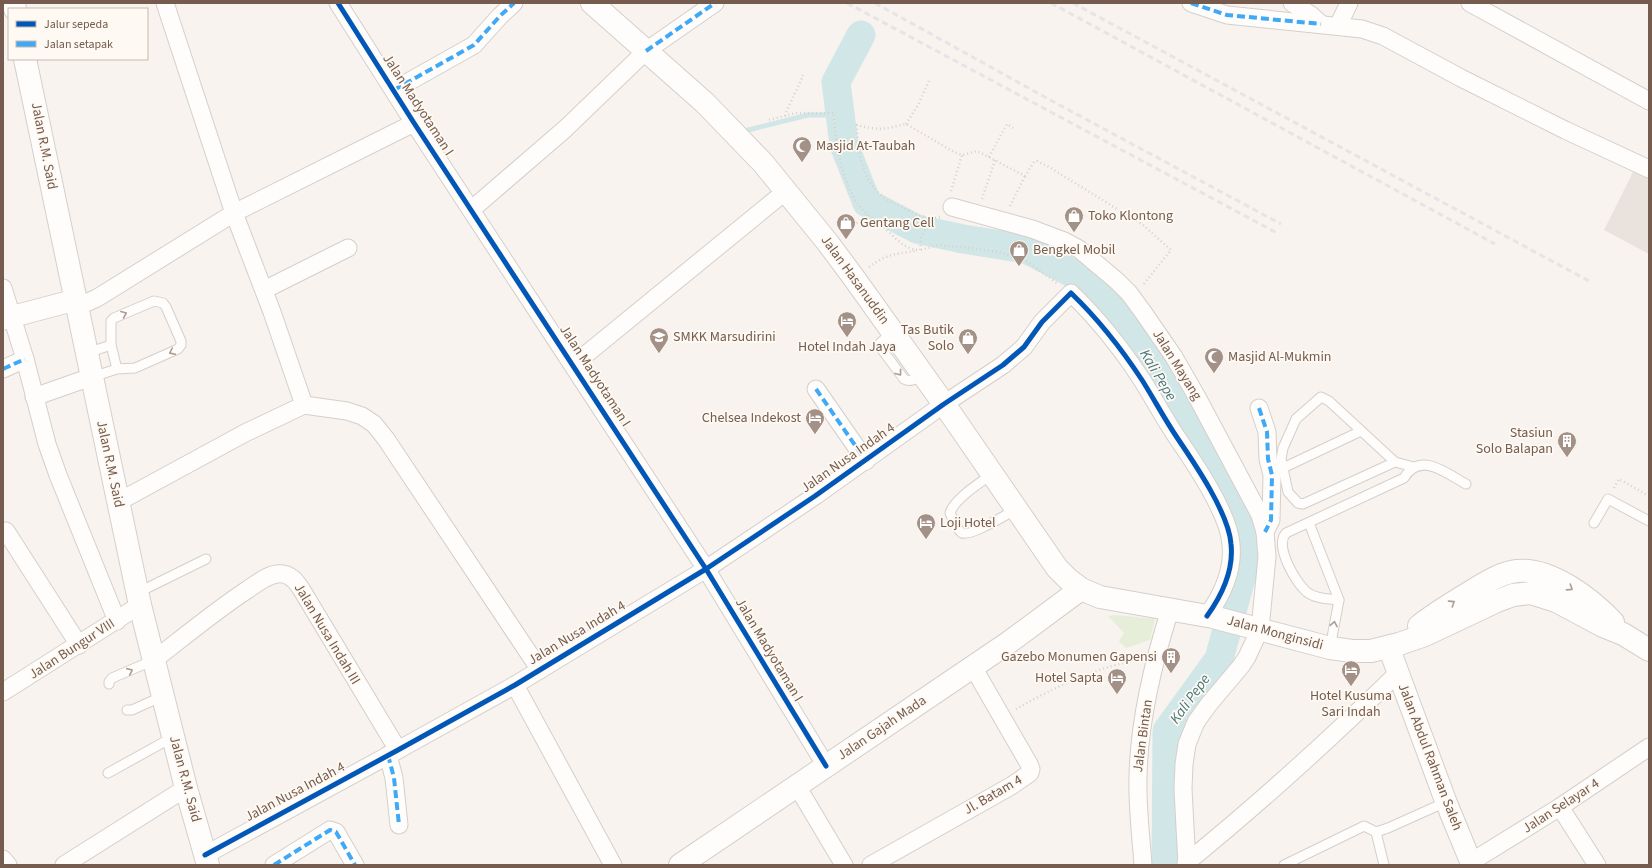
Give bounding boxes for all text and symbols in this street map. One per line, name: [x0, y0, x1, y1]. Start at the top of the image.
legend: [8, 8, 148, 60]
text: Jalur sepeda: [44, 16, 108, 33]
text: Jalan setapak: [44, 36, 113, 53]
street label: Jalan Madyotaman I: [377, 50, 459, 160]
street label: Jalan R.M. Said: [26, 101, 62, 191]
mosque icon: Masjid At-Taubah: [791, 135, 813, 163]
place label: Masjid At-Taubah: [816, 136, 915, 156]
shop icon: Toko Klontong: [1063, 205, 1085, 233]
place label: Toko Klontong: [1088, 206, 1173, 226]
shop icon: Gentang Cell: [835, 212, 857, 240]
place label: Gentang Cell: [860, 213, 935, 233]
street label: Jalan Hasanuddin: [816, 231, 894, 329]
shop icon: Bengkel Mobil: [1008, 239, 1030, 267]
place label: Bengkel Mobil: [1033, 240, 1116, 260]
hotel icon: Hotel Indah Jaya: [836, 310, 858, 338]
one-way arrow: [119, 311, 127, 319]
place label: Tas Butik Solo: [901, 320, 954, 356]
street label: Jalan Madyotaman I: [554, 321, 636, 431]
school or university icon: SMKK Marsudirini: [648, 326, 670, 354]
street label: Jalan Mayang: [1147, 326, 1207, 404]
place label: SMKK Marsudirini: [673, 327, 776, 347]
shop icon: Tas Butik Solo: [957, 327, 979, 355]
place label: Hotel Indah Jaya: [798, 337, 896, 357]
water label: Kali Pepe: [1134, 345, 1182, 405]
mosque icon: Masjid Al-Mukmin: [1203, 346, 1225, 374]
one-way arrow: [168, 347, 176, 355]
place label: Masjid Al-Mukmin: [1228, 347, 1332, 367]
one-way arrow: [895, 368, 902, 375]
hotel icon: Chelsea Indekost: [804, 407, 826, 435]
place label: Chelsea Indekost: [702, 408, 801, 428]
street label: Jalan Nusa Indah 4: [797, 418, 899, 498]
street label: Jalan R.M. Said: [91, 419, 129, 509]
place label: Stasiun Solo Balapan: [1476, 423, 1553, 459]
building icon: Stasiun Solo Balapan: [1556, 430, 1578, 458]
hotel icon: Loji Hotel: [915, 512, 937, 540]
place label: Loji Hotel: [940, 513, 996, 533]
street label: Jalan Nusa Indah III: [289, 580, 365, 688]
one-way arrow: [1566, 583, 1573, 591]
street label: Jalan Madyotaman I: [730, 594, 808, 706]
street label: Jalan Nusa Indah 4: [524, 596, 630, 670]
one-way arrow: [1448, 600, 1455, 608]
street label: Jalan Monginsidi: [1225, 611, 1325, 655]
street label: Jalan Bungur VIII: [25, 614, 119, 684]
one-way arrow: [1330, 621, 1338, 627]
building icon: Gazebo Monumen Gapensi: [1160, 646, 1182, 674]
place label: Gazebo Monumen Gapensi: [1001, 647, 1157, 667]
hotel icon: Hotel Kusuma Sari Indah: [1340, 659, 1362, 687]
hotel icon: Hotel Sapta: [1106, 667, 1128, 695]
one-way arrow: [126, 668, 133, 676]
place label: Hotel Sapta: [1035, 668, 1103, 688]
water label: Kali Pepe: [1165, 670, 1215, 728]
street label: Jalan Abdul Rahman Saleh: [1393, 680, 1467, 834]
place label: Hotel Kusuma Sari Indah: [1310, 686, 1392, 722]
street label: Jalan Gajah Mada: [833, 691, 931, 765]
street label: Jalan Bintan: [1128, 698, 1158, 774]
street label: Jalan R.M. Said: [164, 734, 206, 824]
street label: Jalan Nusa Indah 4: [241, 757, 349, 827]
street label: Jl. Batam 4: [960, 770, 1026, 820]
street label: Jalan Selayar 4: [1519, 774, 1603, 838]

